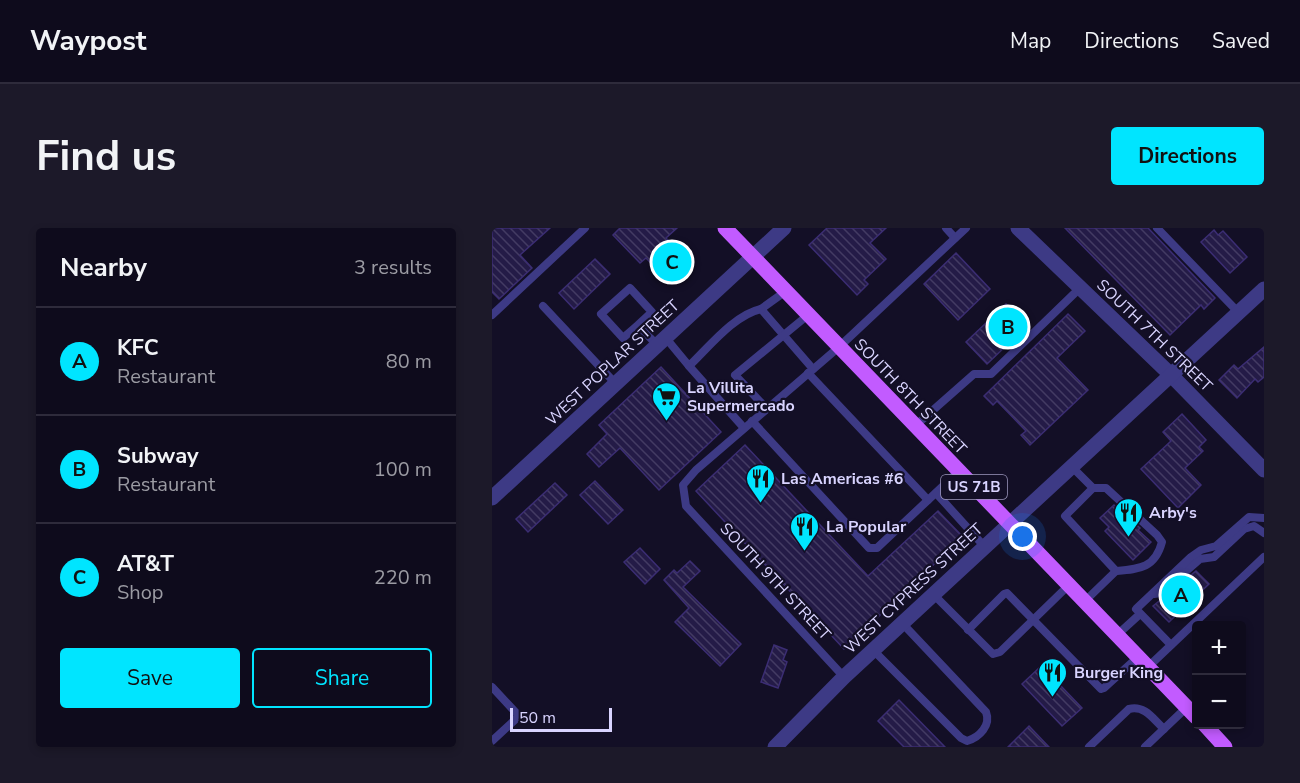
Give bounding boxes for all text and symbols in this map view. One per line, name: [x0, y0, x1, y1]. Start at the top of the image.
text: Waypost: [30, 22, 147, 60]
text: Map: [1010, 27, 1051, 55]
text: Directions: [1084, 27, 1179, 55]
text: Saved: [1212, 27, 1270, 55]
button: Directions: [1111, 127, 1264, 185]
text: Find us: [36, 128, 176, 185]
pin: C: [652, 240, 692, 285]
text: Nearby: [60, 250, 147, 285]
text: 3 results: [354, 254, 432, 281]
street label: SOUTH 7TH STREET: [1092, 275, 1217, 397]
street label: WEST POPLAR STREET: [541, 295, 685, 431]
pin: B: [988, 304, 1028, 350]
text: KFC: [117, 333, 159, 363]
street label: SOUTH 8TH STREET: [849, 334, 972, 460]
text: A: [72, 348, 87, 375]
text: 80 m: [386, 348, 432, 375]
text: Restaurant: [117, 363, 215, 390]
place label: La Villita Supermercado: [687, 377, 795, 417]
supermarket icon: La Villita Supermercado: [650, 380, 682, 422]
text: Subway: [117, 441, 199, 471]
text: B: [73, 456, 86, 483]
text: 100 m: [374, 456, 432, 483]
restaurant icon: Las Americas #6: [744, 462, 776, 504]
place label: Las Americas #6: [781, 468, 903, 490]
text: Restaurant: [117, 471, 215, 498]
road number: US 71B: [941, 475, 1007, 499]
restaurant icon: Arby's: [1112, 496, 1144, 538]
place label: Arby's: [1149, 502, 1197, 524]
restaurant icon: La Popular: [789, 510, 821, 552]
place label: La Popular: [826, 516, 907, 538]
street label: SOUTH 9TH STREET: [715, 518, 836, 645]
street label: WEST CYPRESS STREET: [840, 518, 988, 659]
your location: [1008, 522, 1037, 551]
text: AT&T: [117, 549, 174, 579]
text: C: [73, 564, 86, 591]
text: 220 m: [374, 564, 432, 591]
pin: A: [1162, 572, 1200, 617]
text: Shop: [117, 579, 163, 606]
map controls: [1192, 621, 1246, 729]
button: +: [1192, 621, 1246, 675]
button: Save: [60, 648, 240, 708]
button: Share: [252, 648, 432, 708]
restaurant icon: Burger King: [1037, 656, 1069, 698]
place label: Burger King: [1074, 662, 1163, 684]
button: −: [1192, 675, 1246, 729]
scale bar: [510, 705, 612, 732]
text: 50 m: [519, 707, 556, 729]

